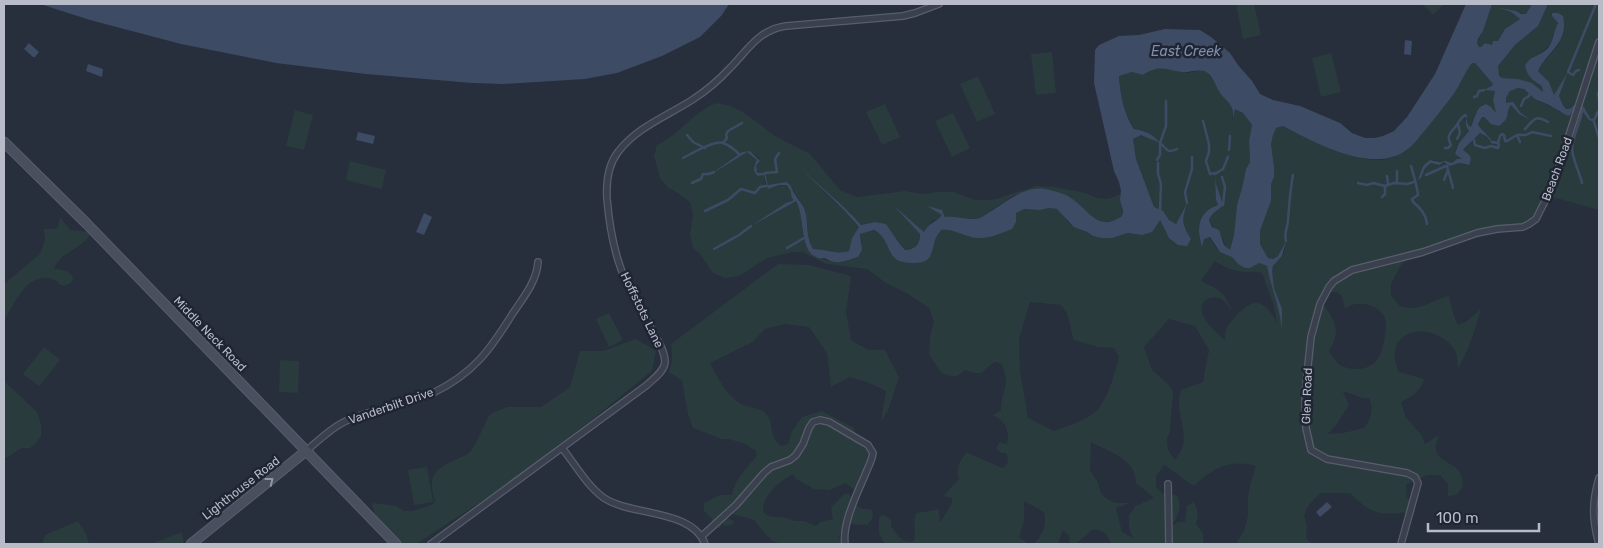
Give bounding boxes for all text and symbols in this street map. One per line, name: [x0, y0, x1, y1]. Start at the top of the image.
water label: East Creek: [1151, 43, 1222, 60]
street label: Beach Road: [1539, 135, 1575, 203]
street label: Hoffstots Lane: [618, 270, 666, 350]
street label: Middle Neck Road: [171, 294, 249, 374]
street label: Glen Road: [1299, 368, 1315, 424]
street label: Vanderbilt Drive: [347, 385, 436, 427]
street label: Lighthouse Road: [199, 453, 283, 523]
one-way arrow: [264, 478, 274, 487]
scale bar: [1428, 500, 1539, 532]
text: 100 m: [1436, 509, 1478, 527]

